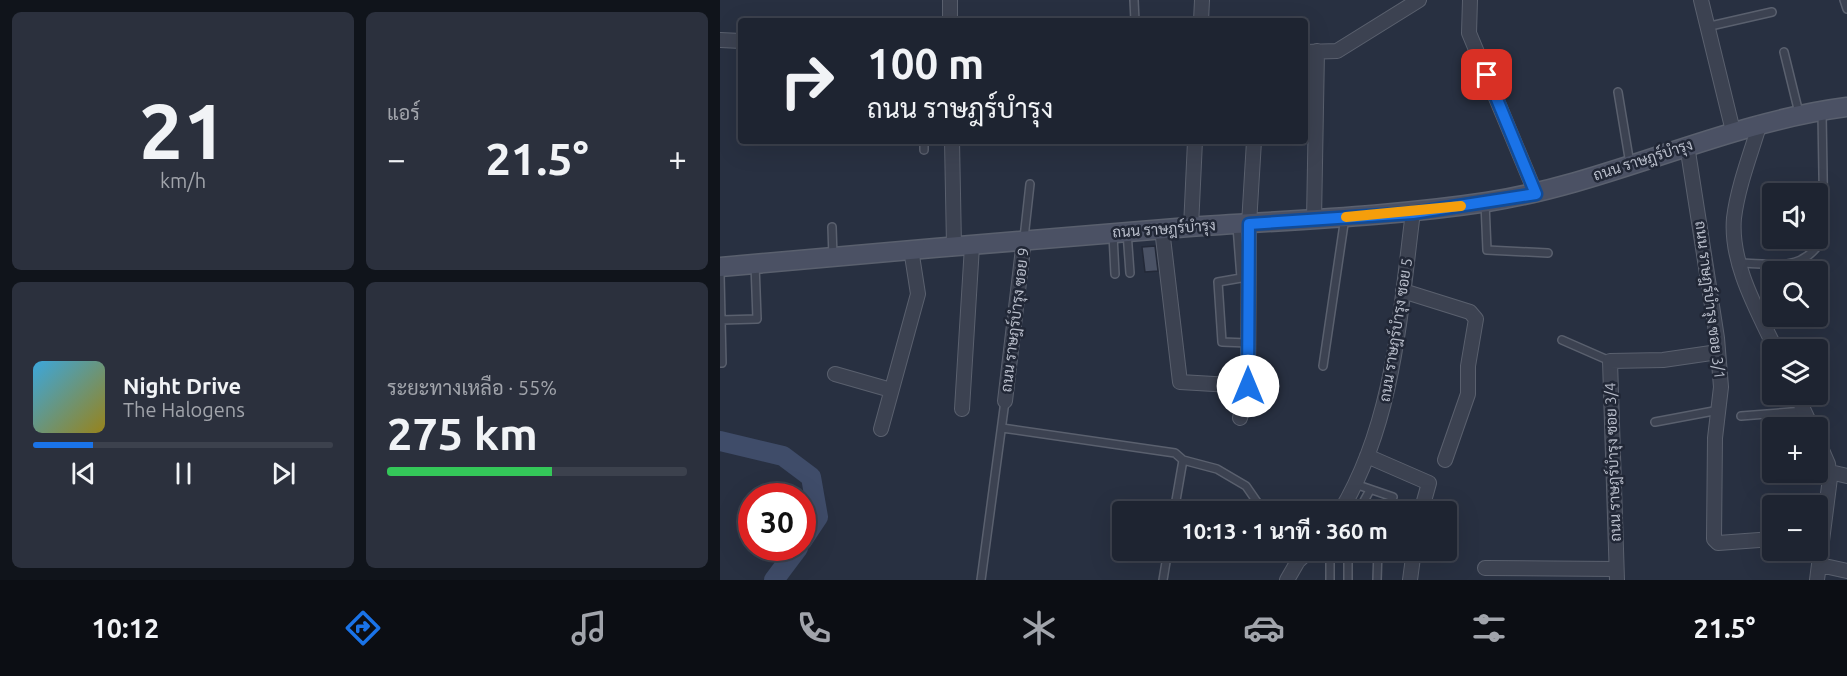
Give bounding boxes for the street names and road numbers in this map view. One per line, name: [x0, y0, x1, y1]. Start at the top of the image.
street label: ถนน ราษฎร์บำรุง: [1591, 135, 1696, 186]
street label: ถนน ราษฎร์บำรุง: [1112, 215, 1216, 244]
street label: ถนน ราษฎร์บำรุง ซอย 3/1: [1689, 220, 1730, 380]
street label: ถนน ราษฎร์บำรุง ซอย 9: [996, 247, 1035, 393]
street label: ถนน ราษฎร์บำรุง ซอย 5: [1375, 257, 1418, 404]
street label: ถนน ราษฎร์บำรุง ซอย 3/4: [1600, 382, 1627, 542]

